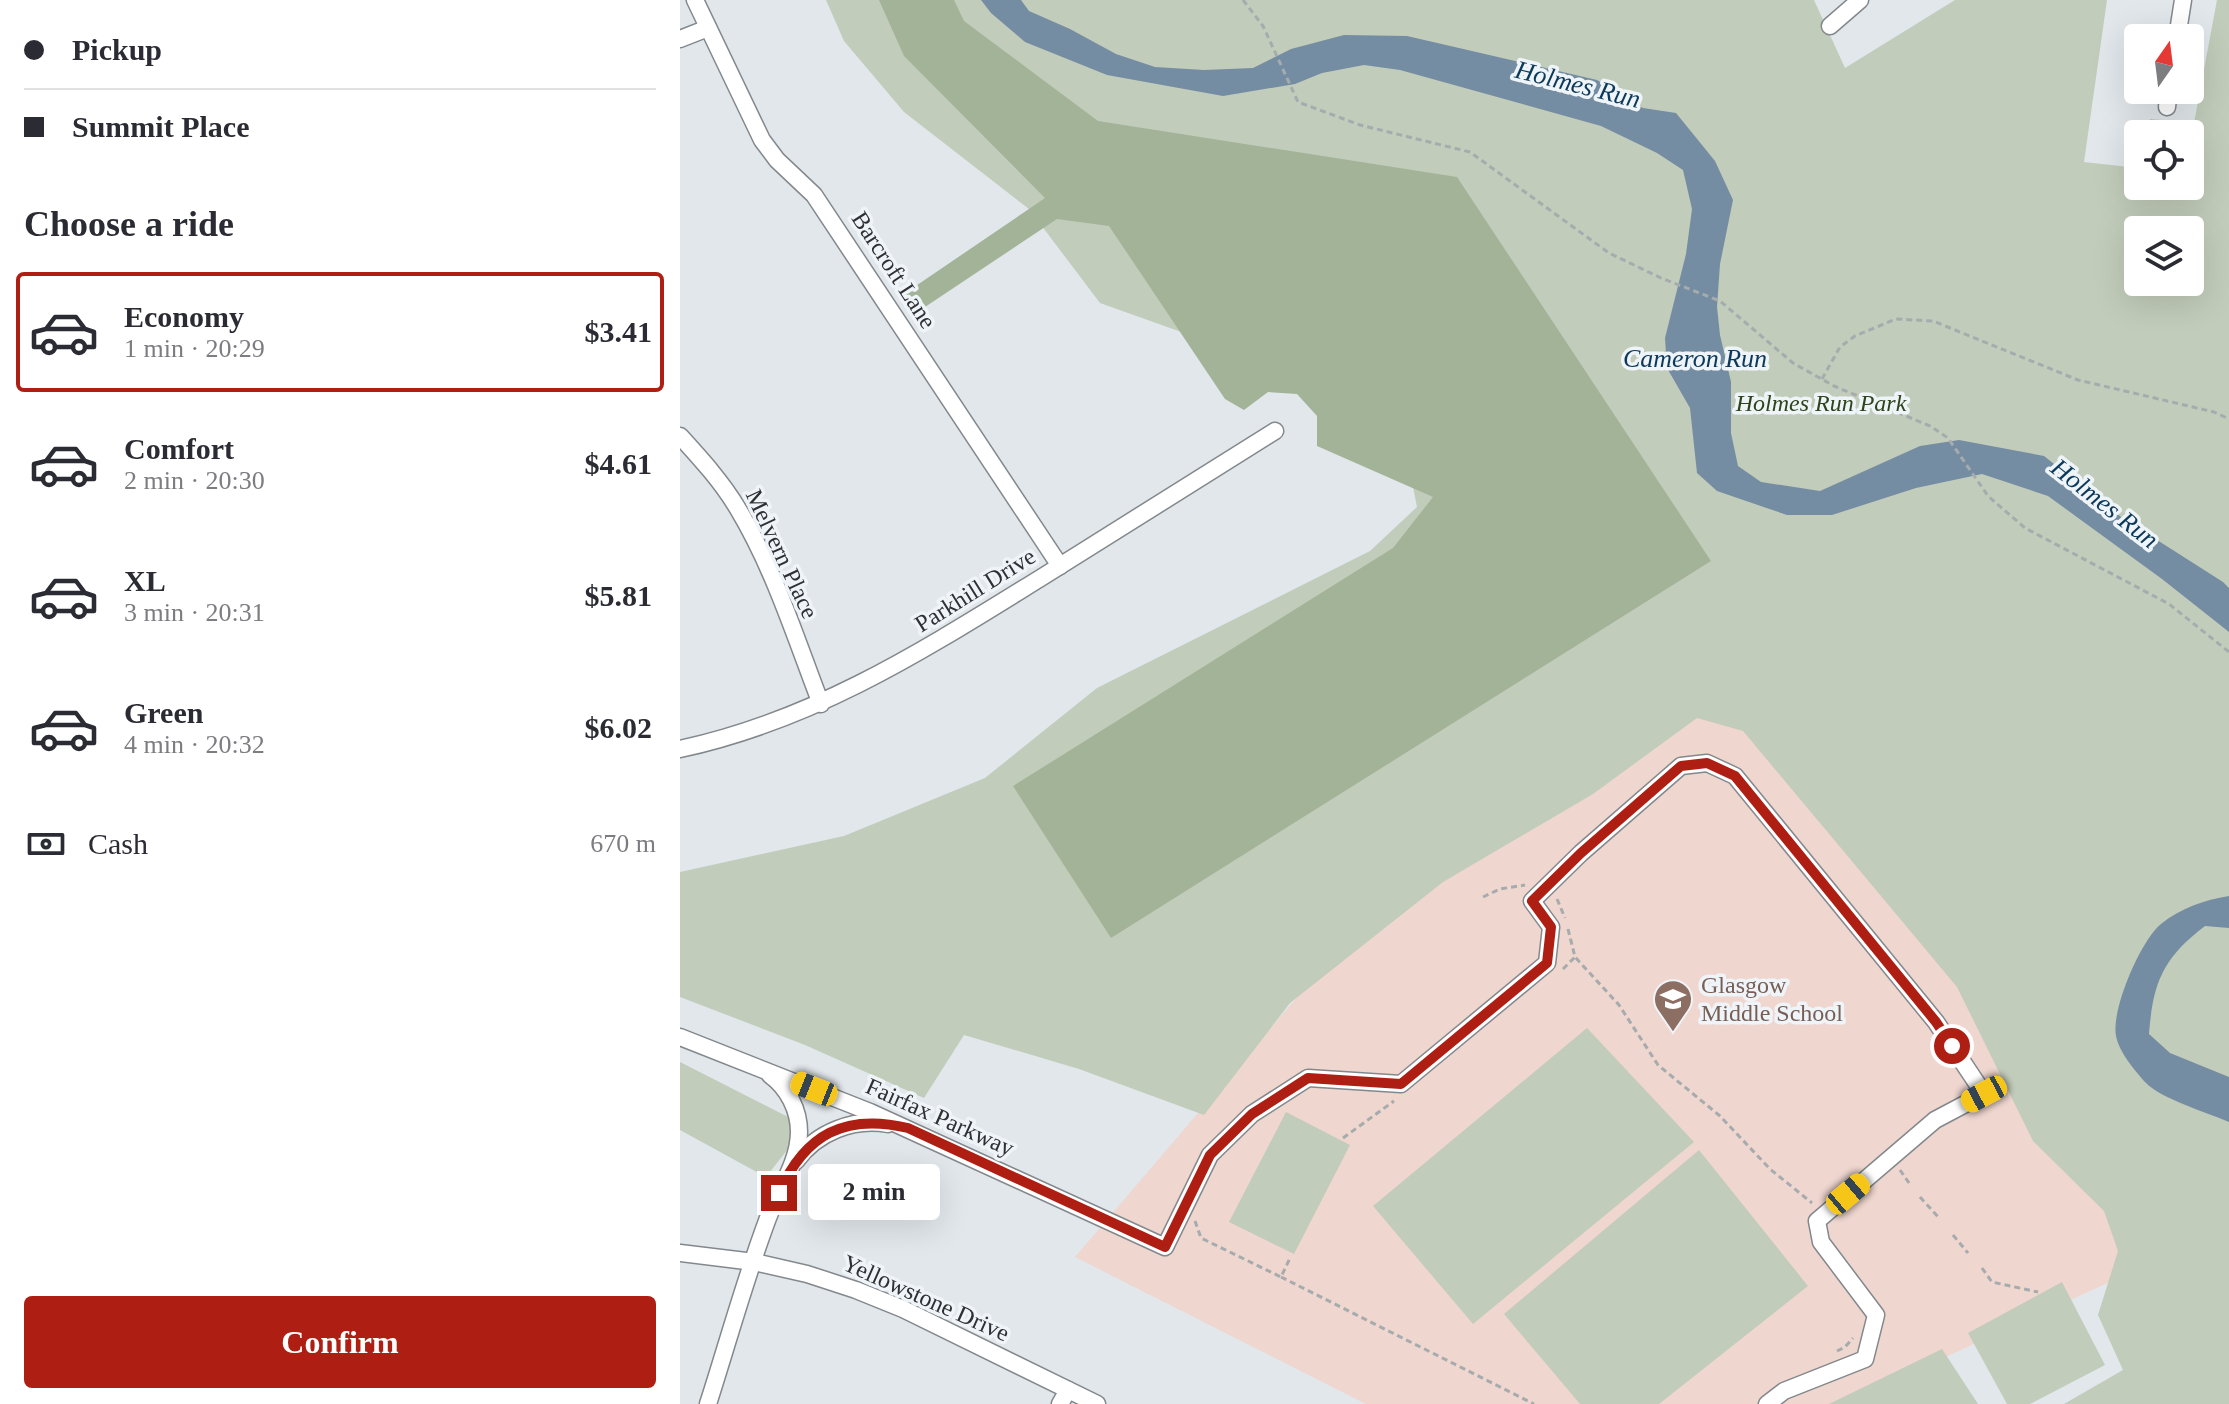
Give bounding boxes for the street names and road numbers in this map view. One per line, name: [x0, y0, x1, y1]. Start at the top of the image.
street label: Barcroft Lane: [847, 207, 941, 333]
street label: Melvern Place: [741, 485, 823, 623]
street label: Parkhill Drive: [910, 543, 1040, 637]
street label: Fairfax Parkway: [862, 1073, 1018, 1161]
street label: Yellowstone Drive: [839, 1250, 1013, 1346]

